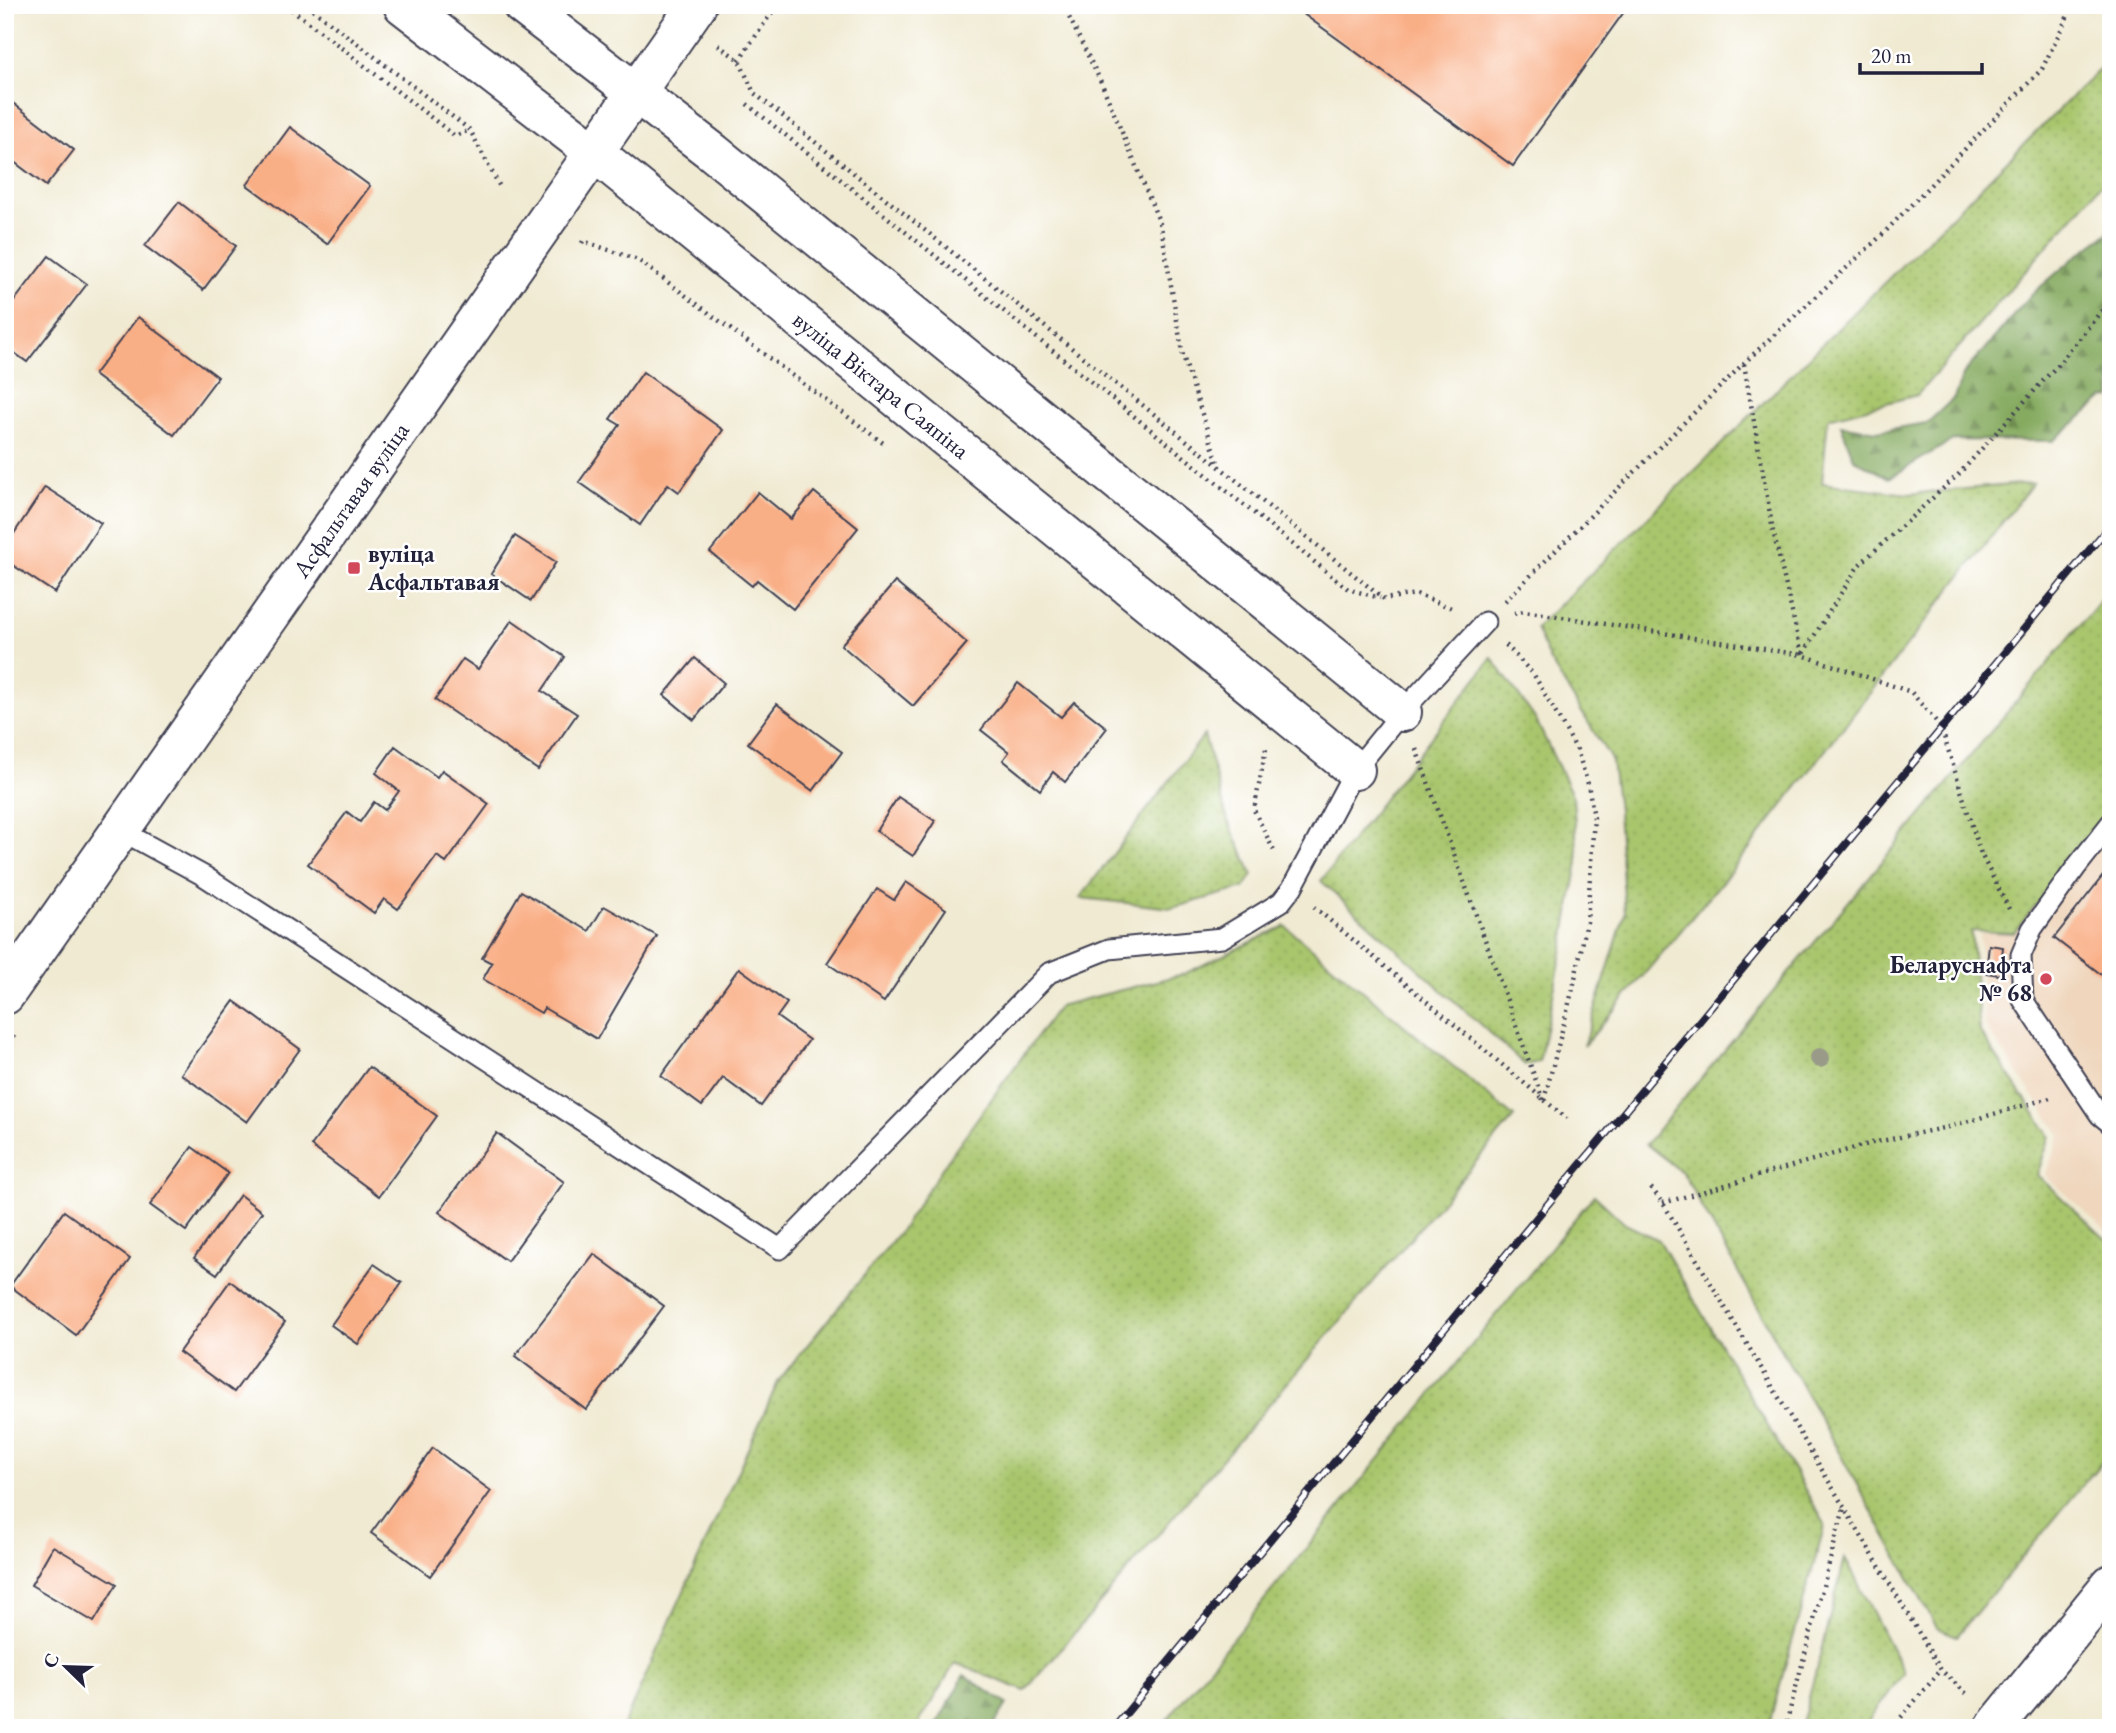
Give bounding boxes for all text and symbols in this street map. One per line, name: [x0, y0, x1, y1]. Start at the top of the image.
scale bar: [1860, 32, 1983, 76]
text: 20 m: [1871, 42, 1912, 69]
street label: вуліца Віктара Саяпіна: [787, 304, 976, 466]
street label: Асфальтавая вуліца: [285, 416, 416, 584]
place label: вуліца Асфальтавая: [367, 538, 500, 597]
marker: вуліца Асфальтавая: [346, 560, 362, 576]
place label: Беларуснафта № 68: [1890, 949, 2032, 1008]
marker: Беларуснафта № 68: [2038, 971, 2054, 987]
north arrow: [32, 1632, 102, 1702]
text: С: [37, 1649, 65, 1672]

